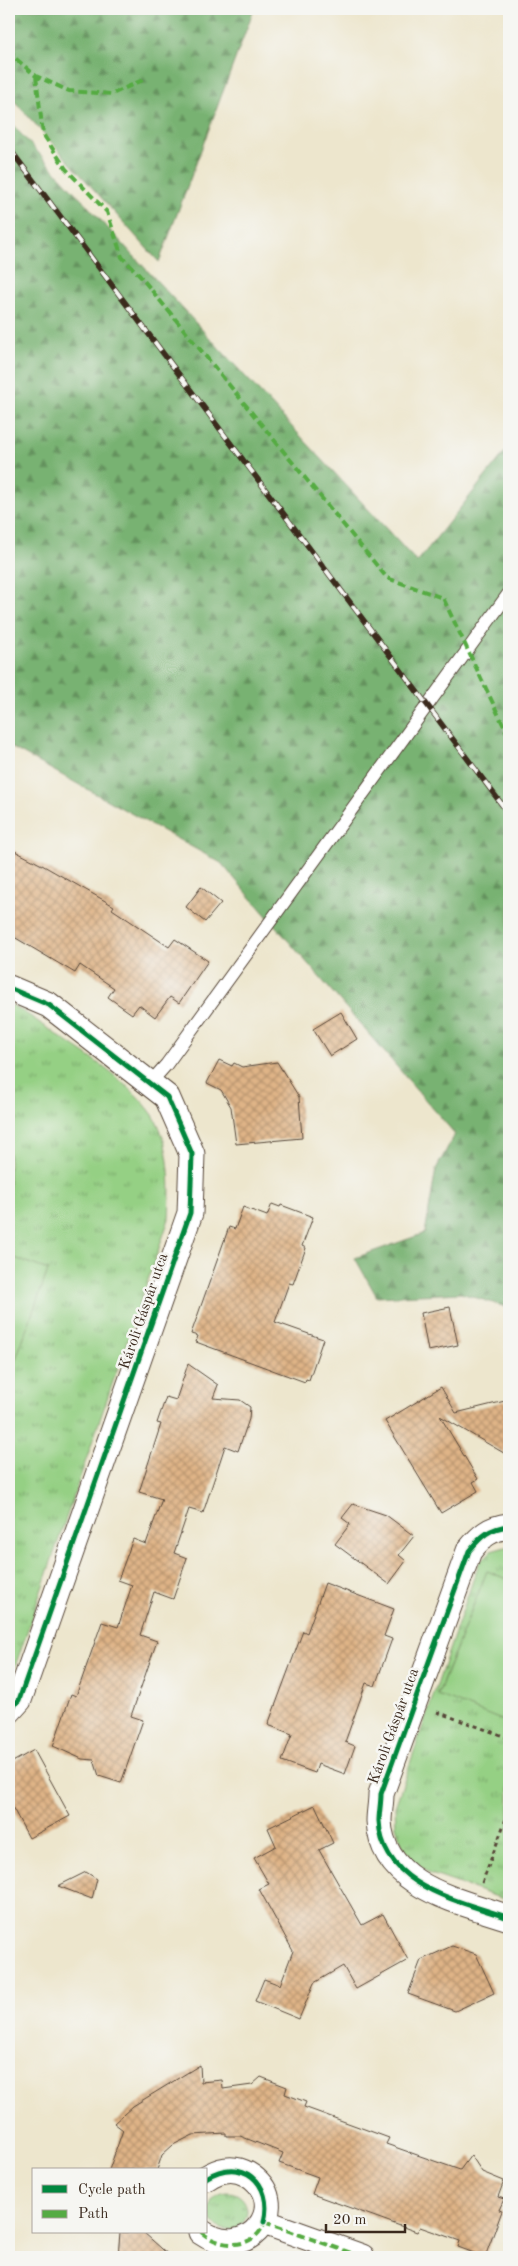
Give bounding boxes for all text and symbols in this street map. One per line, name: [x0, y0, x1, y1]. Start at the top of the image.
street label: Károli Gáspár utca: [117, 1251, 172, 1372]
street label: Károli Gáspár utca: [366, 1666, 423, 1786]
legend: [32, 2168, 208, 2234]
text: Cycle path: [78, 2183, 146, 2198]
scale bar: [326, 2201, 404, 2233]
text: Path: [78, 2207, 108, 2222]
text: 20 m: [333, 2213, 367, 2228]

